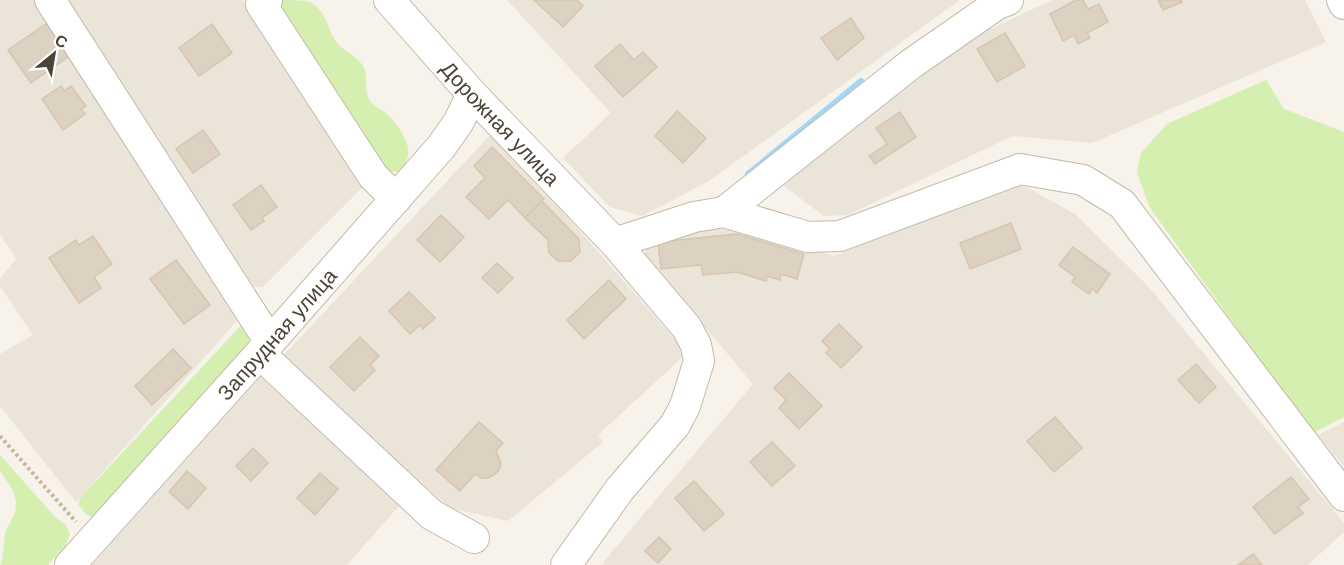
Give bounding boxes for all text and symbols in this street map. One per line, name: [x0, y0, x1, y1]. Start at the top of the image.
north arrow: [24, 24, 84, 84]
text: С: [52, 31, 71, 52]
street label: Дорожная улица: [437, 56, 565, 190]
street label: Запрудная улица: [212, 263, 341, 404]

